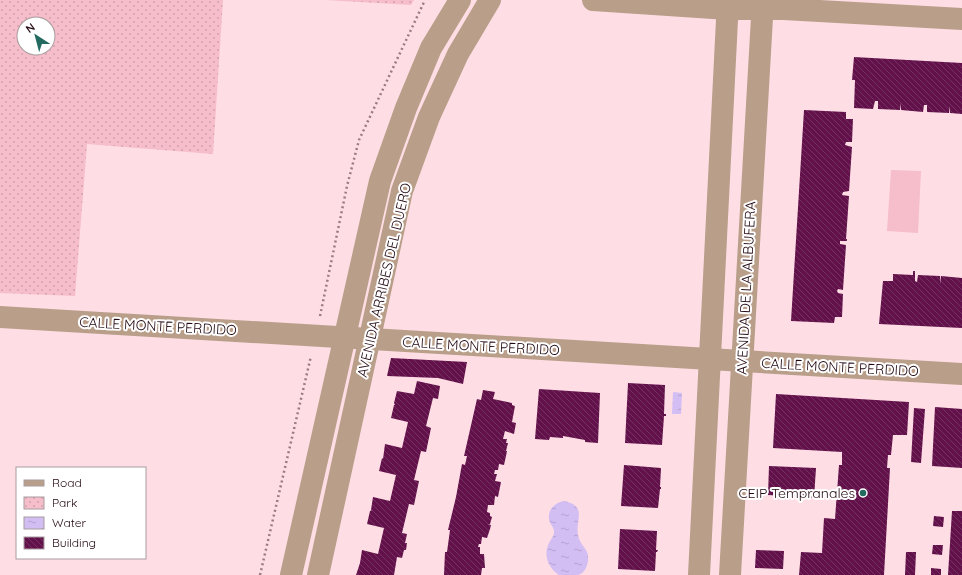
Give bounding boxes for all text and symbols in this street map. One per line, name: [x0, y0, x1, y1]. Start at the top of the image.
north arrow: [16, 16, 56, 56]
text: N: [23, 20, 38, 36]
street label: AVENIDA ARRIBES DEL DUERO: [353, 181, 415, 379]
street label: AVENIDA DE LA ALBUFERA: [732, 201, 760, 375]
street label: CALLE MONTE PERDIDO: [79, 313, 237, 339]
street label: CALLE MONTE PERDIDO: [402, 333, 560, 359]
street label: CALLE MONTE PERDIDO: [761, 354, 919, 380]
legend: [16, 467, 146, 559]
text: Road: [52, 475, 82, 490]
place label: CEIP Tempranales: [738, 484, 855, 502]
marker: CEIP Tempranales: [858, 488, 868, 498]
text: Park: [52, 495, 77, 510]
text: Water: [52, 515, 87, 530]
text: Building: [52, 535, 96, 550]

